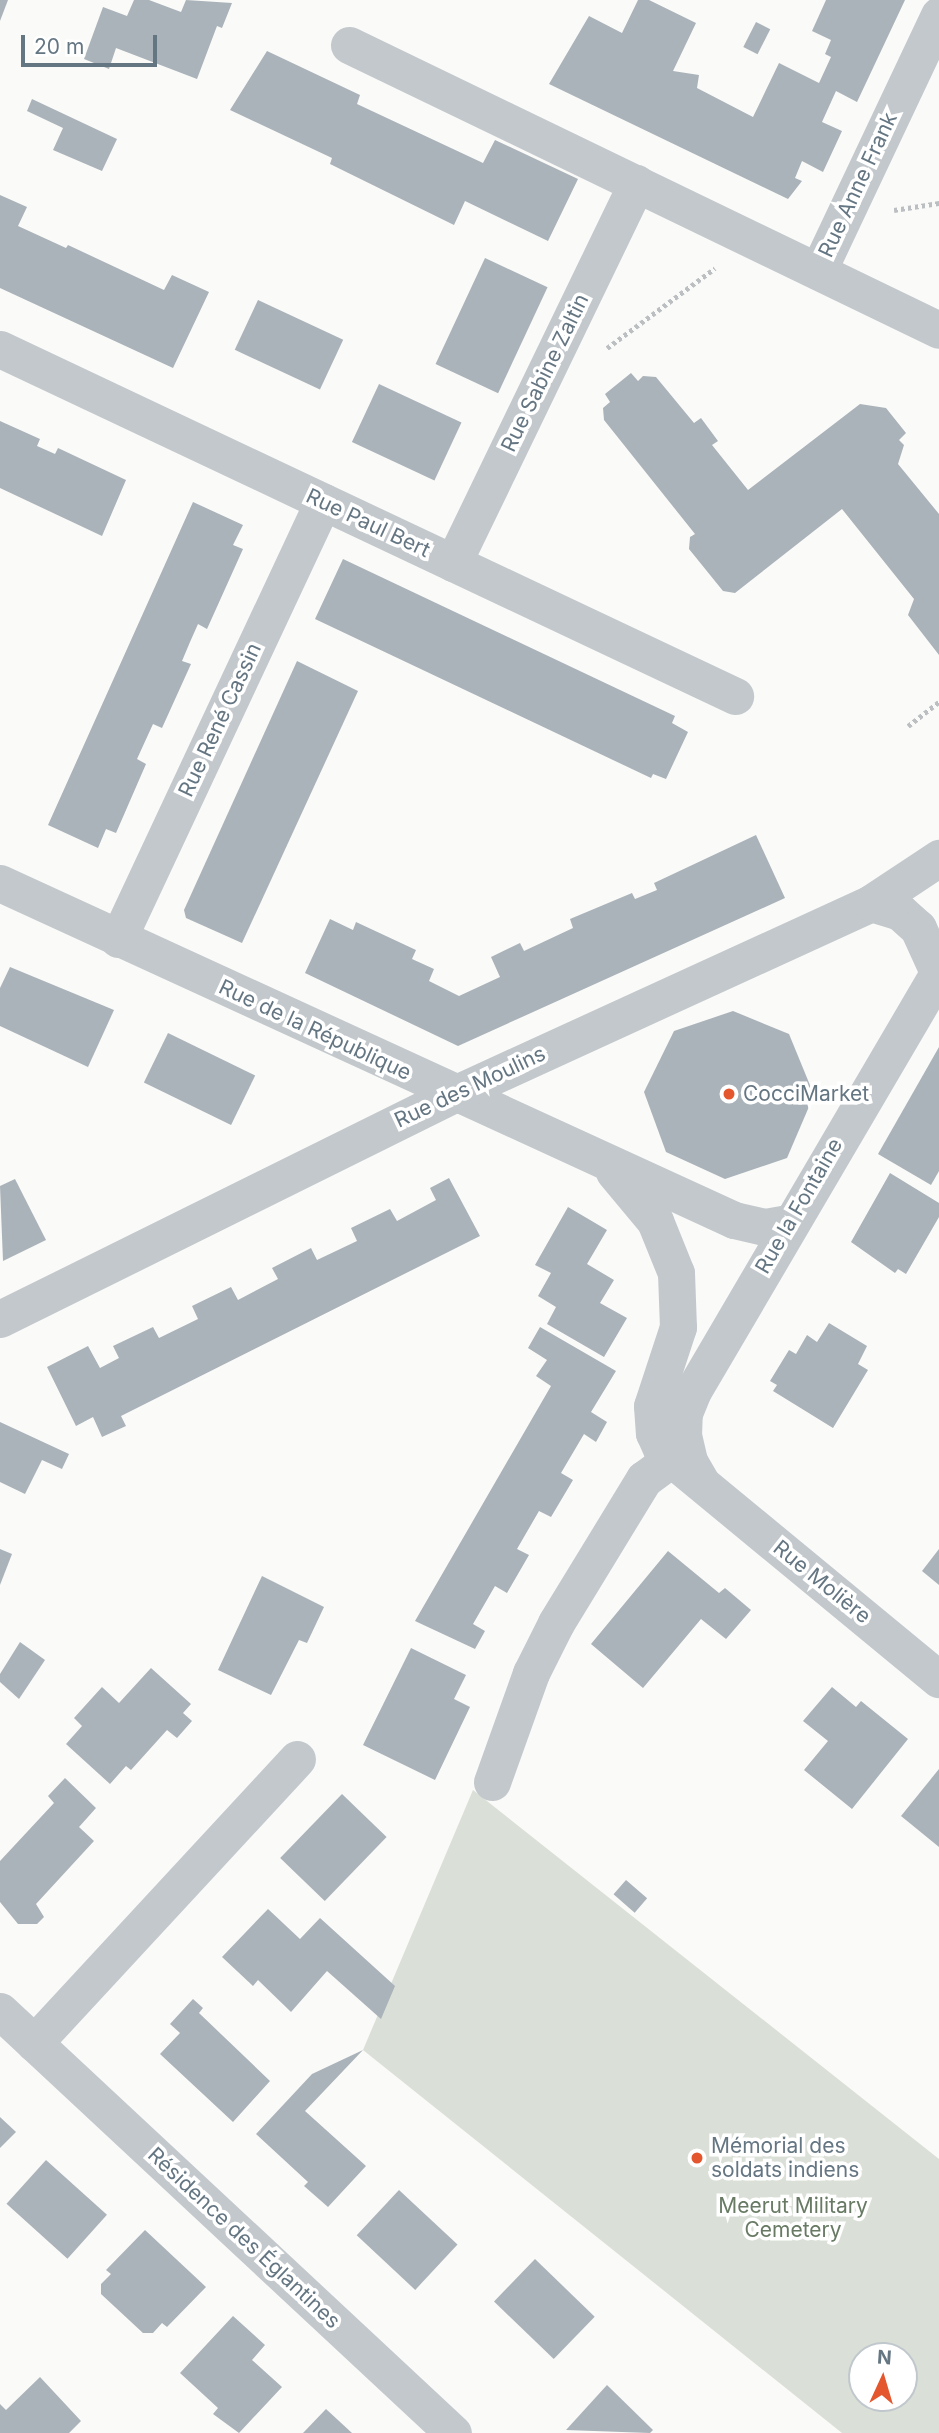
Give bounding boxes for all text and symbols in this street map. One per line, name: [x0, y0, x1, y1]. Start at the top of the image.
scale bar: [24, 21, 161, 65]
text: 20 m: [34, 34, 84, 59]
street label: Rue Anne Frank: [813, 109, 903, 261]
street label: Rue Sabine Zaltin: [496, 290, 594, 456]
street label: Rue Paul Bert: [302, 483, 434, 563]
street label: Rue René Cassin: [173, 639, 267, 801]
street label: Rue de la République: [215, 974, 415, 1086]
street label: Rue des Moulins: [390, 1041, 550, 1133]
place label: CocciMarket: [743, 1081, 869, 1107]
marker: CocciMarket: [721, 1086, 737, 1102]
street label: Rue la Fontaine: [750, 1134, 848, 1278]
street label: Rue Molière: [768, 1535, 876, 1629]
place label: Mémorial des soldats indiens: [711, 2133, 859, 2183]
street label: Résidence des Églantines: [143, 2142, 345, 2334]
marker: Mémorial des soldats indiens: [689, 2150, 705, 2166]
park label: Meerut Military Cemetery: [718, 2193, 868, 2243]
north arrow: [848, 2342, 918, 2412]
text: N: [876, 2346, 892, 2370]

